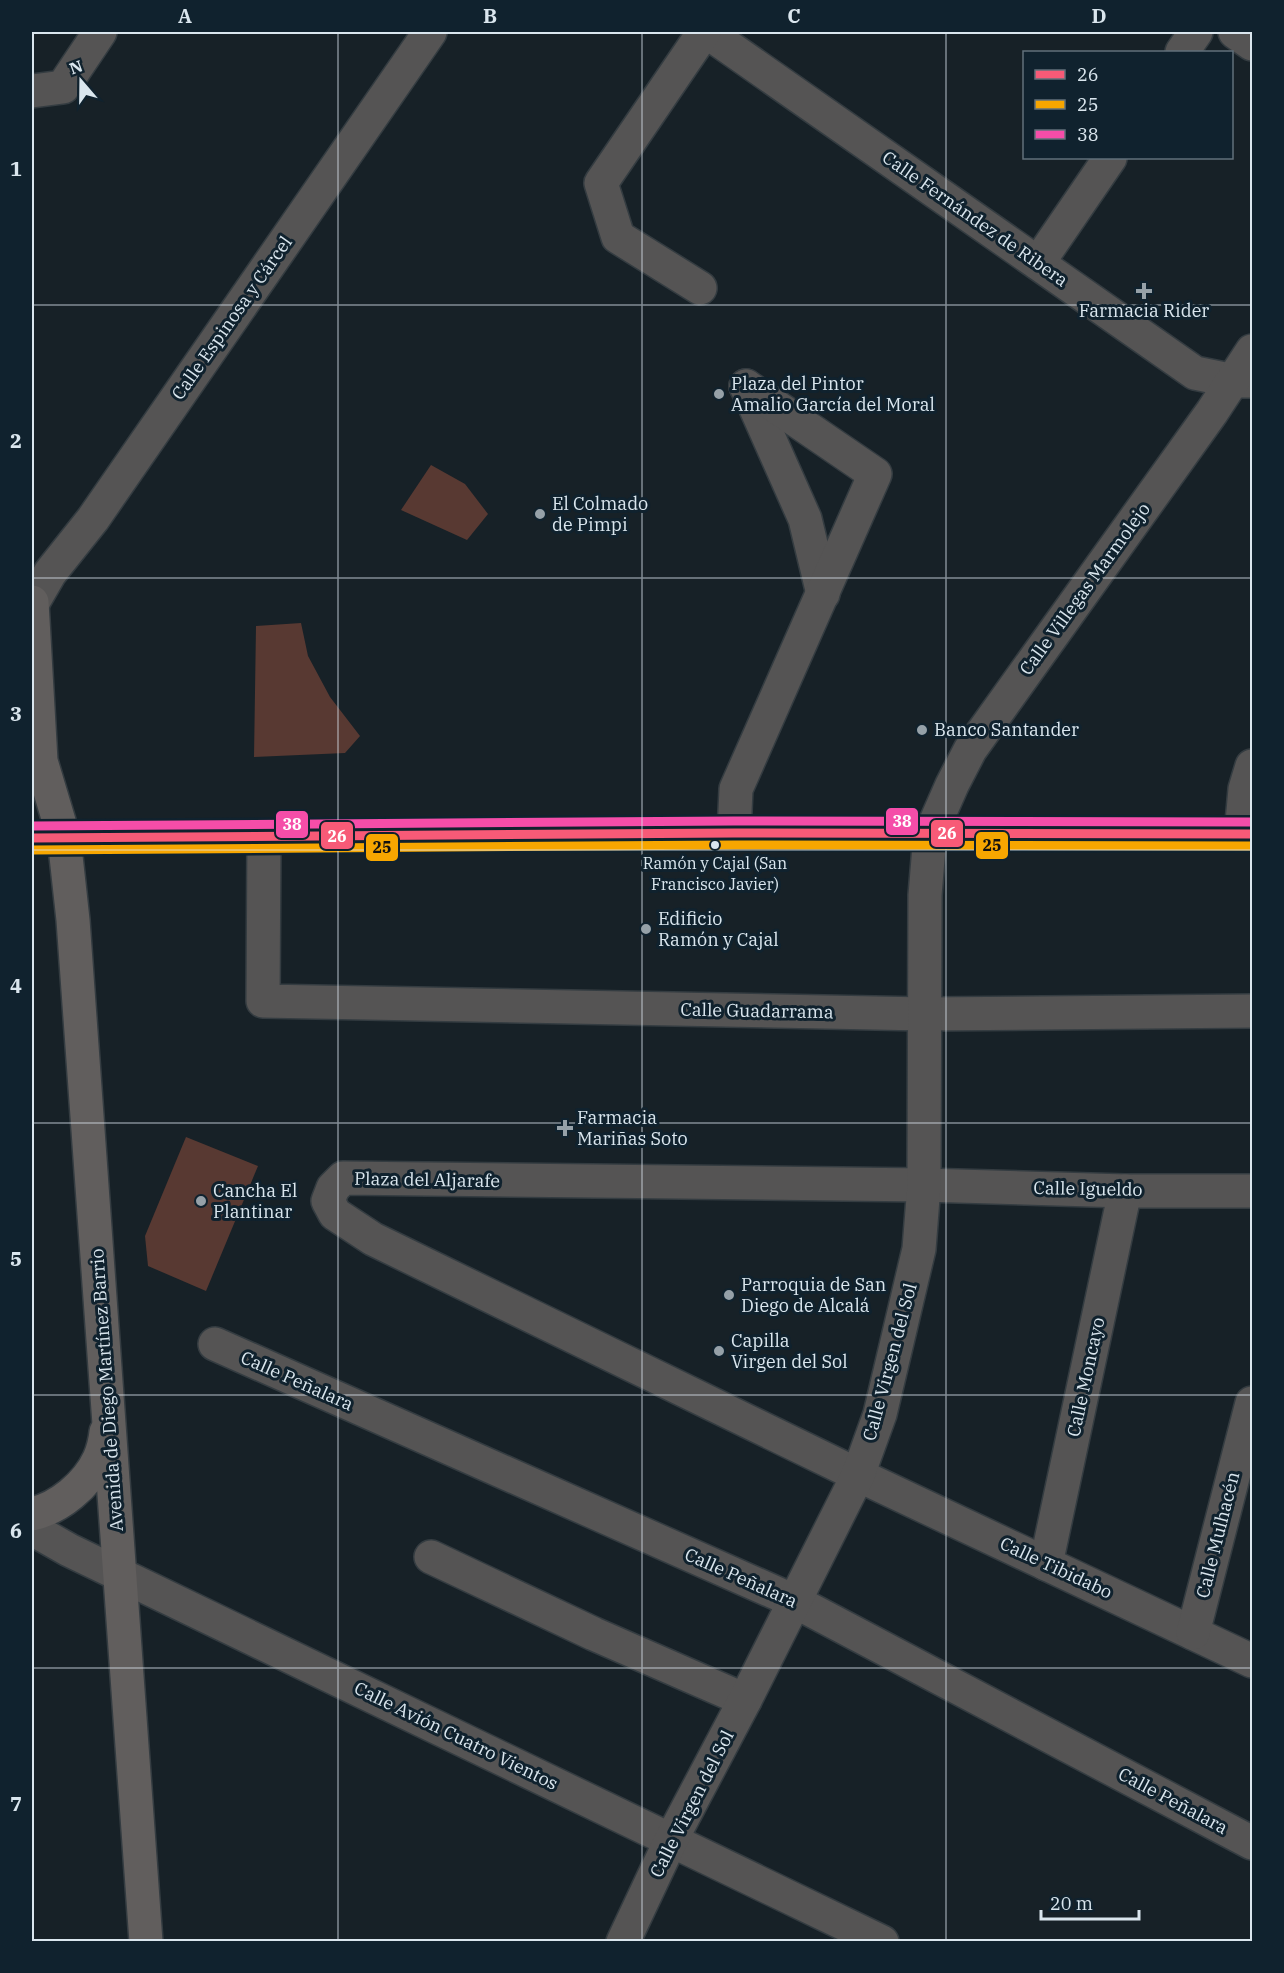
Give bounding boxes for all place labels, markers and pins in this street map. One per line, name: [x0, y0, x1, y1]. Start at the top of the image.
marker: Farmacia Rider: [1137, 284, 1151, 298]
place label: Farmacia Rider: [1079, 299, 1209, 322]
place label: Plaza del Pintor Amalio García del Moral: [731, 372, 935, 416]
marker: Plaza del Pintor Amalio García del Moral: [712, 387, 726, 401]
place label: El Colmado de Pimpi: [552, 492, 648, 536]
marker: El Colmado de Pimpi: [533, 507, 547, 521]
place label: Banco Santander: [934, 718, 1079, 741]
marker: Banco Santander: [915, 723, 929, 737]
marker: Ramón y Cajal (San Francisco Javier): [709, 839, 721, 851]
place label: Ramón y Cajal (San Francisco Javier): [643, 853, 787, 894]
place label: Edificio Ramón y Cajal: [658, 907, 779, 951]
marker: Edificio Ramón y Cajal: [639, 922, 653, 936]
place label: Farmacia Mariñas Soto: [577, 1106, 688, 1150]
marker: Farmacia Mariñas Soto: [558, 1121, 572, 1135]
place label: Cancha El Plantinar: [213, 1179, 297, 1223]
marker: Cancha El Plantinar: [194, 1194, 208, 1208]
place label: Parroquia de San Diego de Alcalá: [741, 1273, 886, 1317]
marker: Parroquia de San Diego de Alcalá: [722, 1288, 736, 1302]
place label: Capilla Virgen del Sol: [731, 1329, 848, 1373]
marker: Capilla Virgen del Sol: [712, 1344, 726, 1358]

